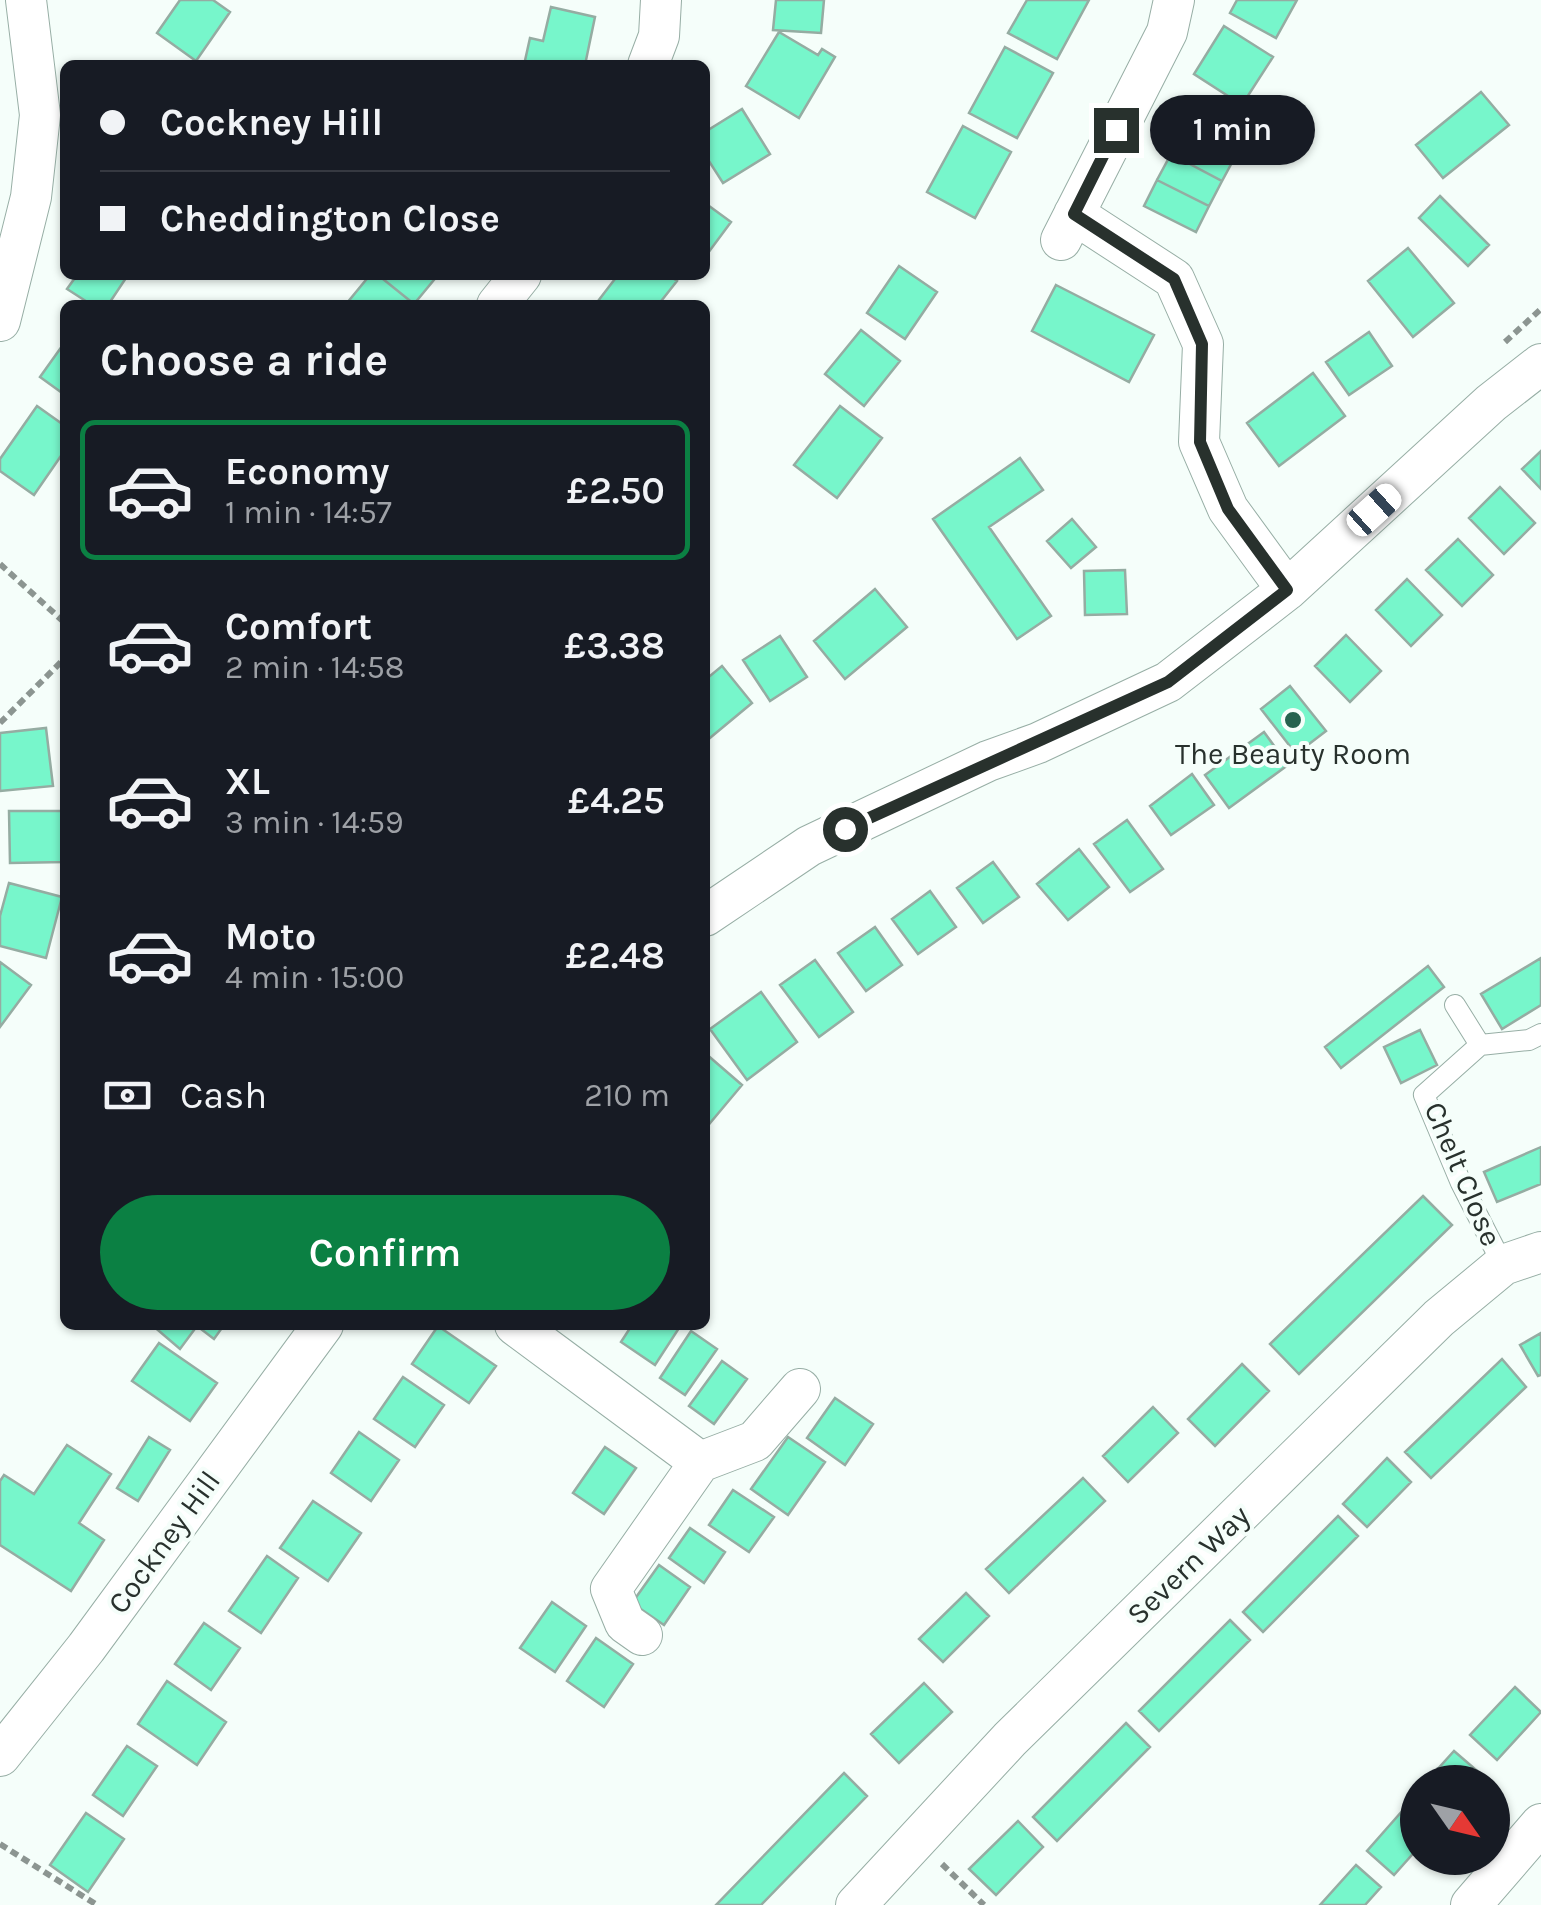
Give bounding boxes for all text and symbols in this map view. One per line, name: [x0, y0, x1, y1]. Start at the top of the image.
callout: 1 min: [1151, 95, 1316, 165]
text: Cockney Hill: [160, 100, 383, 145]
route end: [1094, 108, 1139, 153]
text: 1 min: [1193, 111, 1272, 148]
text: Cheddington Close: [160, 196, 500, 241]
text: Choose a ride: [100, 334, 388, 386]
icon: car: [105, 445, 195, 535]
text: Economy: [225, 449, 389, 494]
text: £2.50: [566, 468, 665, 513]
car: [1342, 479, 1406, 541]
text: 1 min · 14:57: [225, 494, 392, 531]
icon: car: [105, 600, 195, 690]
text: Comfort: [225, 604, 372, 649]
text: £3.38: [564, 623, 665, 668]
text: 2 min · 14:58: [225, 649, 404, 686]
marker: The Beauty Room: [1282, 709, 1304, 731]
place label: The Beauty Room: [1175, 736, 1411, 772]
icon: car: [105, 755, 195, 845]
text: XL: [225, 759, 270, 804]
text: £4.25: [568, 778, 665, 823]
text: 3 min · 14:59: [225, 804, 404, 841]
route start: [823, 807, 868, 852]
icon: car: [105, 910, 195, 1000]
text: Moto: [225, 914, 316, 959]
text: £2.48: [566, 933, 665, 978]
text: 4 min · 15:00: [225, 959, 404, 996]
icon: cash: [100, 1068, 155, 1123]
text: Cash: [180, 1073, 267, 1118]
text: 210 m: [584, 1077, 670, 1114]
street label: Chelt Close: [1417, 1097, 1509, 1251]
button: Confirm: [100, 1195, 670, 1310]
street label: Cockney Hill: [100, 1464, 228, 1620]
street label: Severn Way: [1119, 1498, 1257, 1632]
north arrow: [1400, 1765, 1510, 1875]
map controls: [1400, 1765, 1510, 1875]

